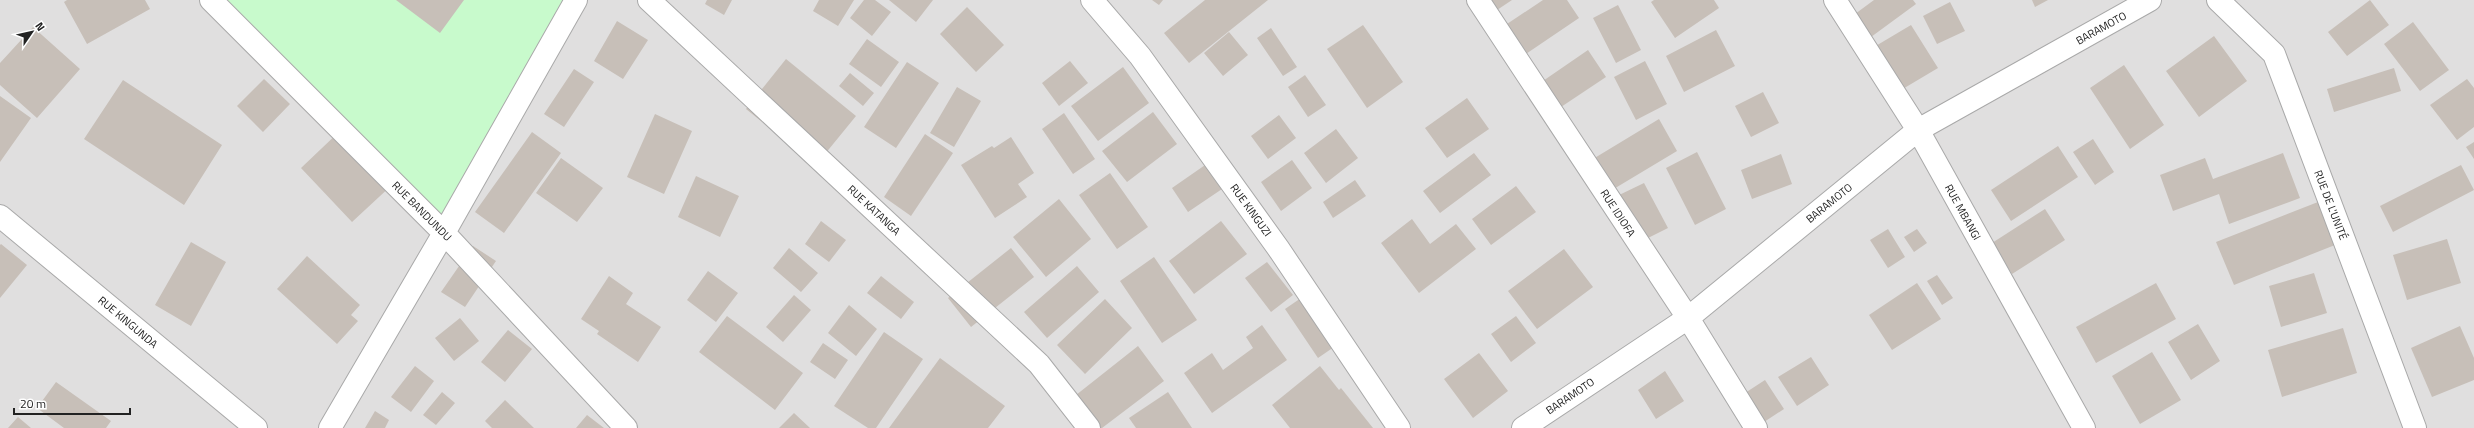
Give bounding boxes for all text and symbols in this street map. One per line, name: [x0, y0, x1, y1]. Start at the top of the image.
street label: BARAMOTO: [2073, 8, 2129, 48]
north arrow: [12, 12, 52, 52]
text: N: [32, 19, 49, 34]
street label: RUE DE L'UNITÉ: [2310, 168, 2352, 242]
street label: RUE BANDUNDU: [388, 177, 456, 245]
street label: BARAMOTO: [1802, 179, 1856, 227]
street label: RUE KATANGA: [844, 181, 904, 239]
street label: RUE KINGUZI: [1227, 181, 1275, 239]
street label: RUE MBANGI: [1941, 181, 1985, 243]
street label: RUE IDIOFA: [1597, 186, 1640, 240]
street label: RUE KINGUNDA: [95, 292, 162, 352]
street label: BARAMOTO: [1542, 374, 1598, 418]
scale bar: [14, 390, 130, 416]
text: 20 m: [20, 394, 46, 413]

